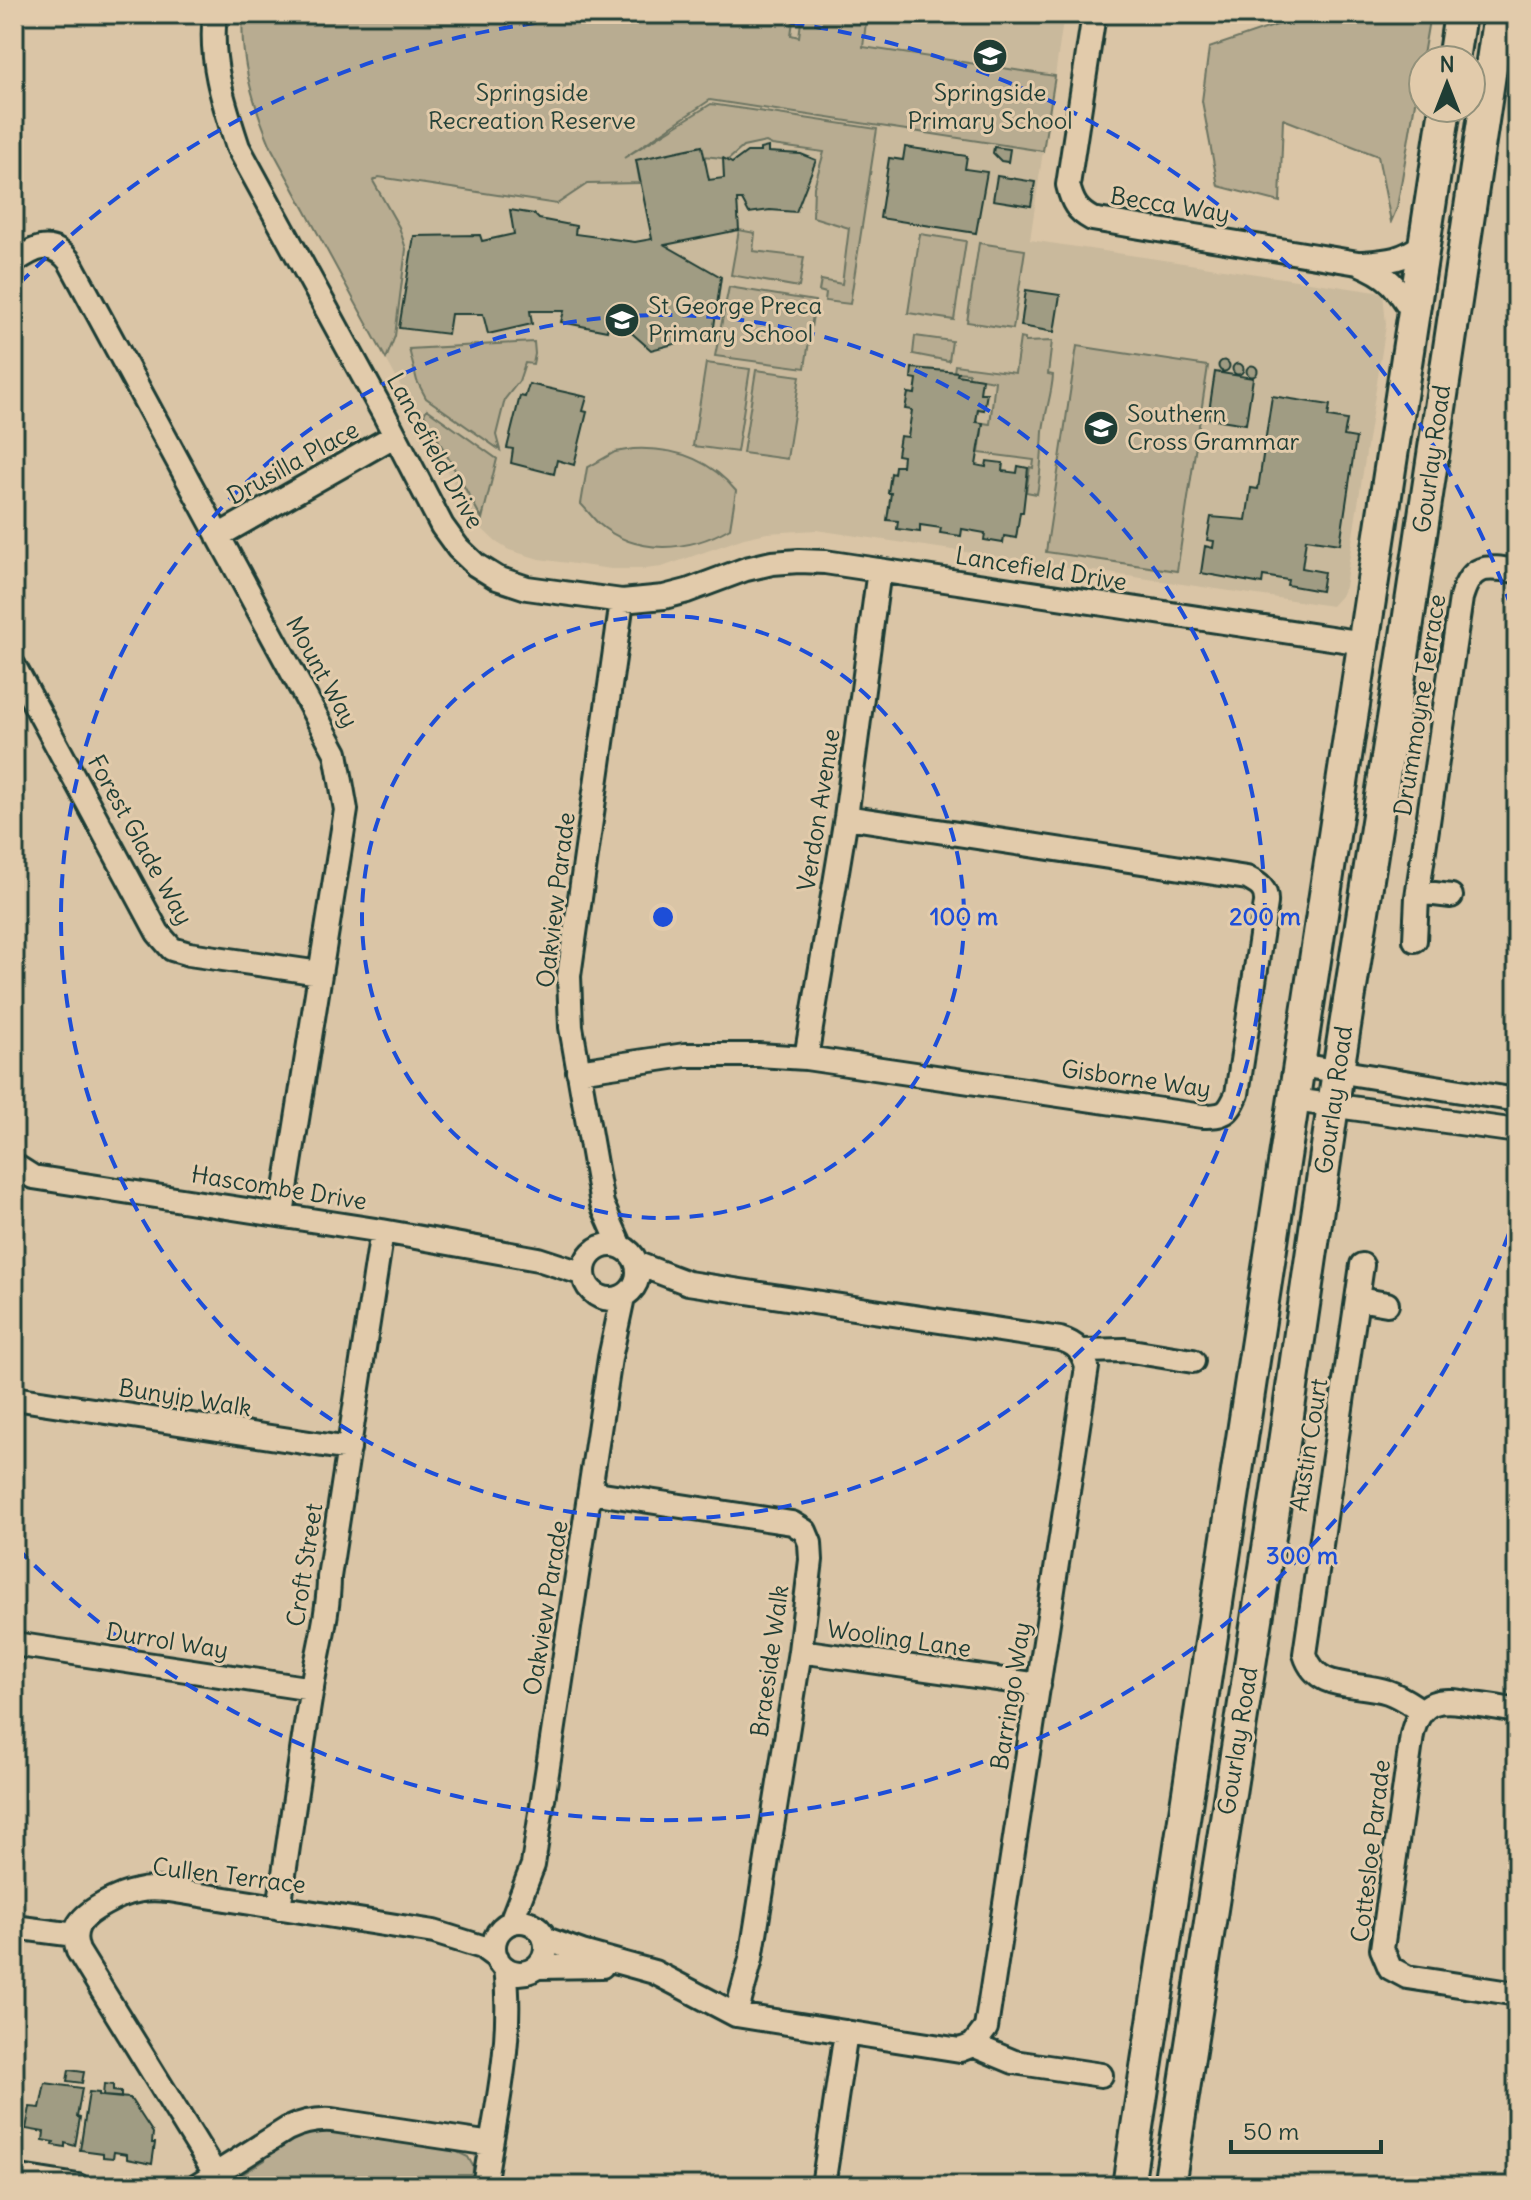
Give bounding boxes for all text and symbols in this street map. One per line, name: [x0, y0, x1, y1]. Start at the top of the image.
school or university icon: Springside Primary School: [971, 37, 1009, 75]
north arrow: [1407, 44, 1487, 124]
text: N: [1439, 50, 1455, 78]
park label: Springside Recreation Reserve: [428, 77, 636, 135]
place label: Springside Primary School: [907, 77, 1073, 135]
street label: Becca Way: [1108, 180, 1232, 228]
place label: St George Preca Primary School: [648, 290, 822, 348]
school or university icon: St George Preca Primary School: [603, 301, 641, 339]
street label: Lancefield Drive: [381, 367, 491, 534]
street label: Gourlay Road: [1406, 383, 1456, 535]
place label: Southern Cross Grammar: [1127, 398, 1300, 456]
school or university icon: Southern Cross Grammar: [1082, 409, 1120, 447]
street label: Drusilla Place: [222, 414, 363, 510]
street label: Lancefield Drive: [953, 540, 1129, 596]
street label: Drummoyne Terrace: [1387, 592, 1451, 818]
street label: Mount Way: [280, 611, 366, 732]
street label: Verdon Avenue: [790, 726, 846, 893]
street label: Forest Glade Way: [82, 749, 200, 930]
street label: Oakview Parade: [529, 810, 581, 989]
text: 100 m: [930, 901, 998, 931]
text: 200 m: [1229, 901, 1301, 931]
centre of rings: [649, 903, 677, 931]
street label: Gourlay Road: [1308, 1024, 1358, 1176]
street label: Gisborne Way: [1059, 1053, 1213, 1103]
street label: Hascombe Drive: [189, 1158, 369, 1216]
street label: Bunyip Walk: [117, 1372, 254, 1422]
street label: Austin Court: [1283, 1376, 1333, 1514]
street label: Croft Street: [279, 1501, 329, 1629]
street label: Oakview Parade: [516, 1518, 574, 1697]
text: 300 m: [1266, 1540, 1338, 1570]
street label: Braeside Walk: [744, 1583, 795, 1739]
street label: Wooling Lane: [825, 1613, 973, 1663]
street label: Durrol Way: [104, 1616, 230, 1664]
street label: Barringo Way: [984, 1620, 1036, 1772]
street label: Gourlay Road: [1211, 1665, 1263, 1817]
street label: Cottesloe Parade: [1344, 1758, 1396, 1944]
street label: Cullen Terrace: [151, 1851, 307, 1899]
scale bar: [1231, 2104, 1381, 2154]
text: 50 m: [1243, 2116, 1299, 2146]

